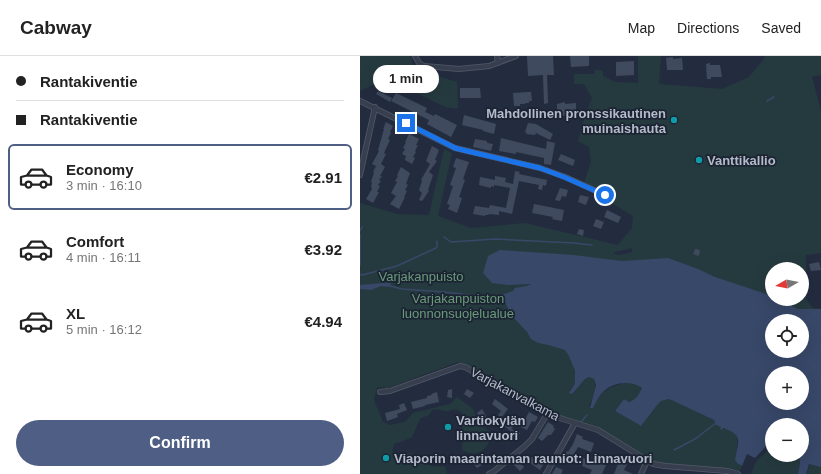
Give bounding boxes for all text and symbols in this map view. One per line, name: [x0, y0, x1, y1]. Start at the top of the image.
text: Cabway: [20, 17, 92, 38]
text: Map: [628, 20, 655, 36]
text: Directions: [677, 20, 739, 36]
text: Saved: [761, 20, 801, 36]
callout: 1 min: [373, 65, 439, 93]
text: 1 min: [389, 71, 423, 86]
text: Rantakiventie: [40, 73, 138, 90]
place label: Mahdollinen pronssikautinen muinaishauta: [486, 106, 667, 136]
text: Rantakiventie: [40, 111, 138, 128]
route end: [397, 114, 415, 132]
marker: Mahdollinen pronssikautinen muinaishauta: [669, 115, 679, 125]
place label: Vanttikallio: [707, 153, 776, 168]
marker: Vanttikallio: [694, 155, 704, 165]
icon: car: [18, 159, 54, 195]
text: Economy: [66, 161, 134, 178]
text: €2.91: [304, 169, 342, 186]
text: 3 min · 16:10: [66, 178, 142, 193]
route start: [596, 186, 614, 204]
icon: car: [18, 231, 54, 267]
text: Comfort: [66, 233, 124, 250]
text: €3.92: [304, 241, 342, 258]
text: 4 min · 16:11: [66, 250, 141, 265]
north arrow: [765, 262, 809, 306]
map controls: [765, 262, 809, 462]
park label: Varjakanpuisto: [378, 269, 464, 284]
park label: Varjakanpuiston luonnonsuojelualue: [402, 291, 514, 321]
icon: car: [18, 303, 54, 339]
text: XL: [66, 305, 85, 322]
text: €4.94: [304, 313, 342, 330]
button: locate: [765, 314, 809, 358]
text: 5 min · 16:12: [66, 322, 142, 337]
street label: Varjakanvalkama: [468, 364, 563, 424]
button: +: [765, 366, 809, 410]
place label: Vartiokylän linnavuori: [456, 413, 525, 443]
button: −: [765, 418, 809, 462]
button: Confirm: [16, 420, 344, 466]
marker: Vartiokylän linnavuori: [443, 422, 453, 432]
place label: Viaporin maarintaman rauniot: Linnavuori: [394, 451, 652, 466]
marker: Viaporin maarintaman rauniot: Linnavuori: [381, 453, 391, 463]

